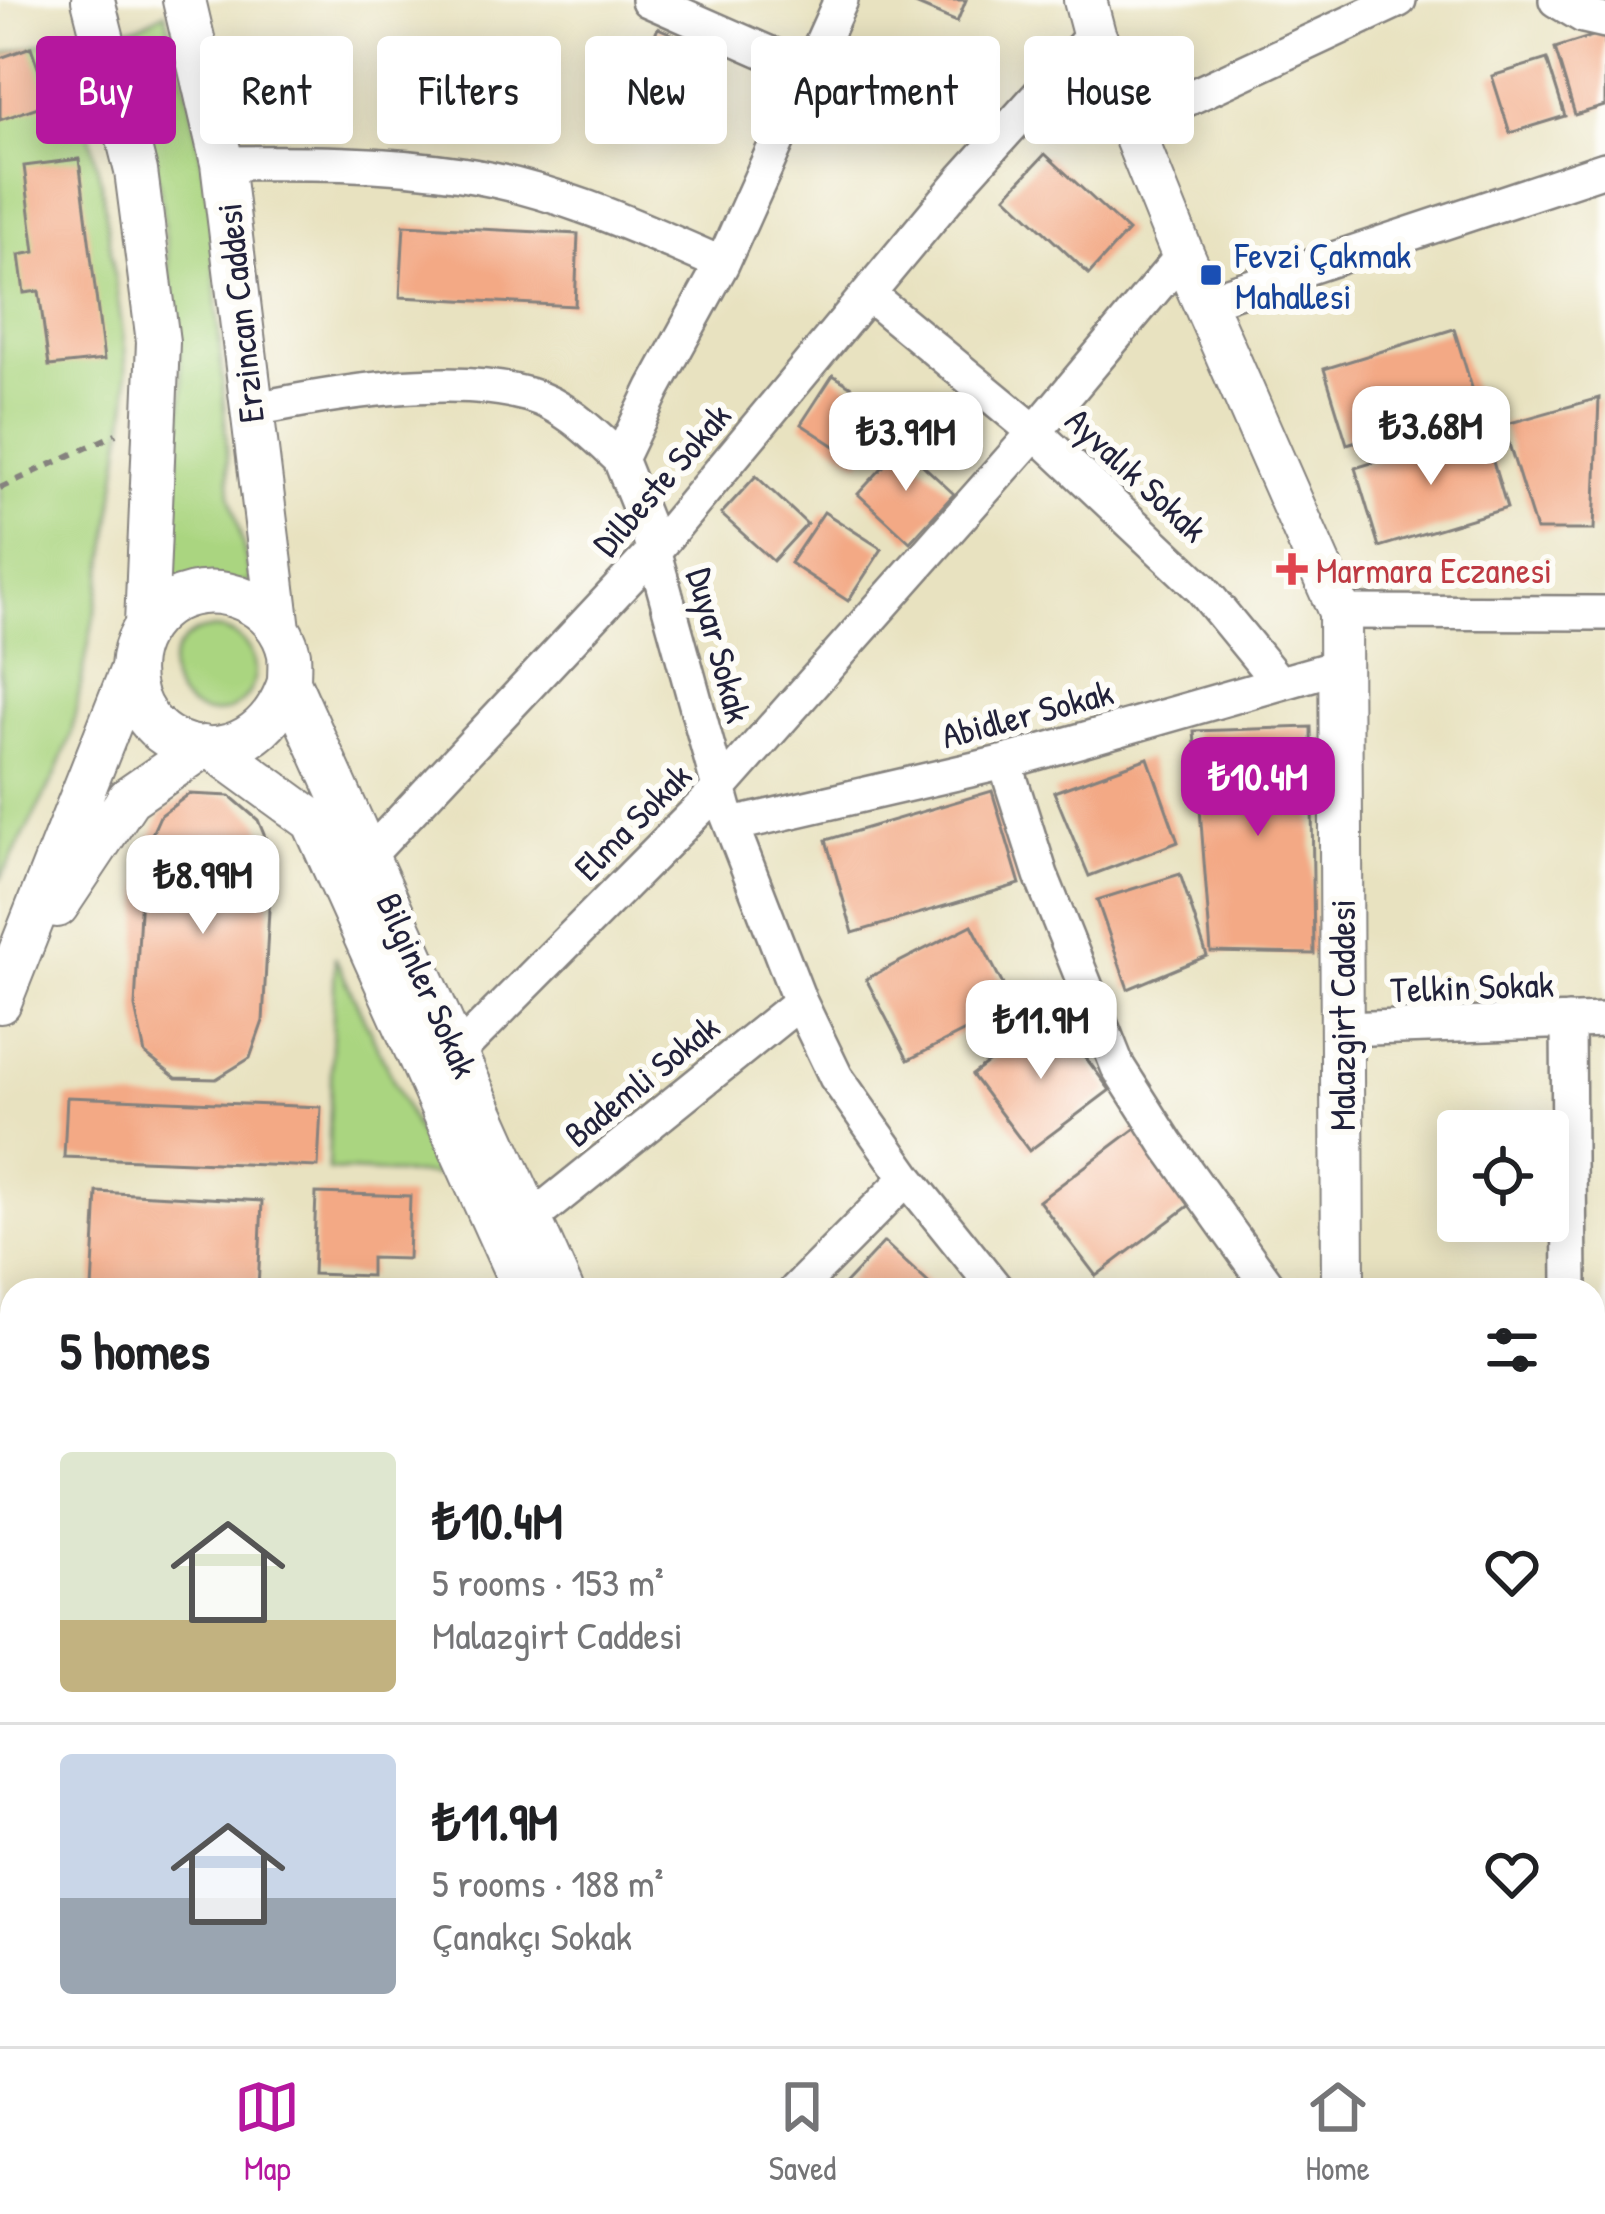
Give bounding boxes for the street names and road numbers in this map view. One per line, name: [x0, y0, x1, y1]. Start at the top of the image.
street label: Erzincan Caddesi: [203, 201, 275, 425]
street label: Dilbeste Sokak: [581, 392, 741, 566]
street label: Ayvalık Sokak: [1055, 396, 1219, 552]
street label: Duyar Sokak: [676, 562, 764, 728]
street label: Abidler Sokak: [936, 667, 1118, 759]
street label: Elma Sokak: [563, 752, 701, 890]
street label: Bilginler Sokak: [365, 885, 491, 1085]
street label: Malazgirt Caddesi: [1317, 899, 1366, 1131]
street label: Telkin Sokak: [1390, 959, 1555, 1013]
street label: Bademli Sokak: [553, 1002, 729, 1158]

